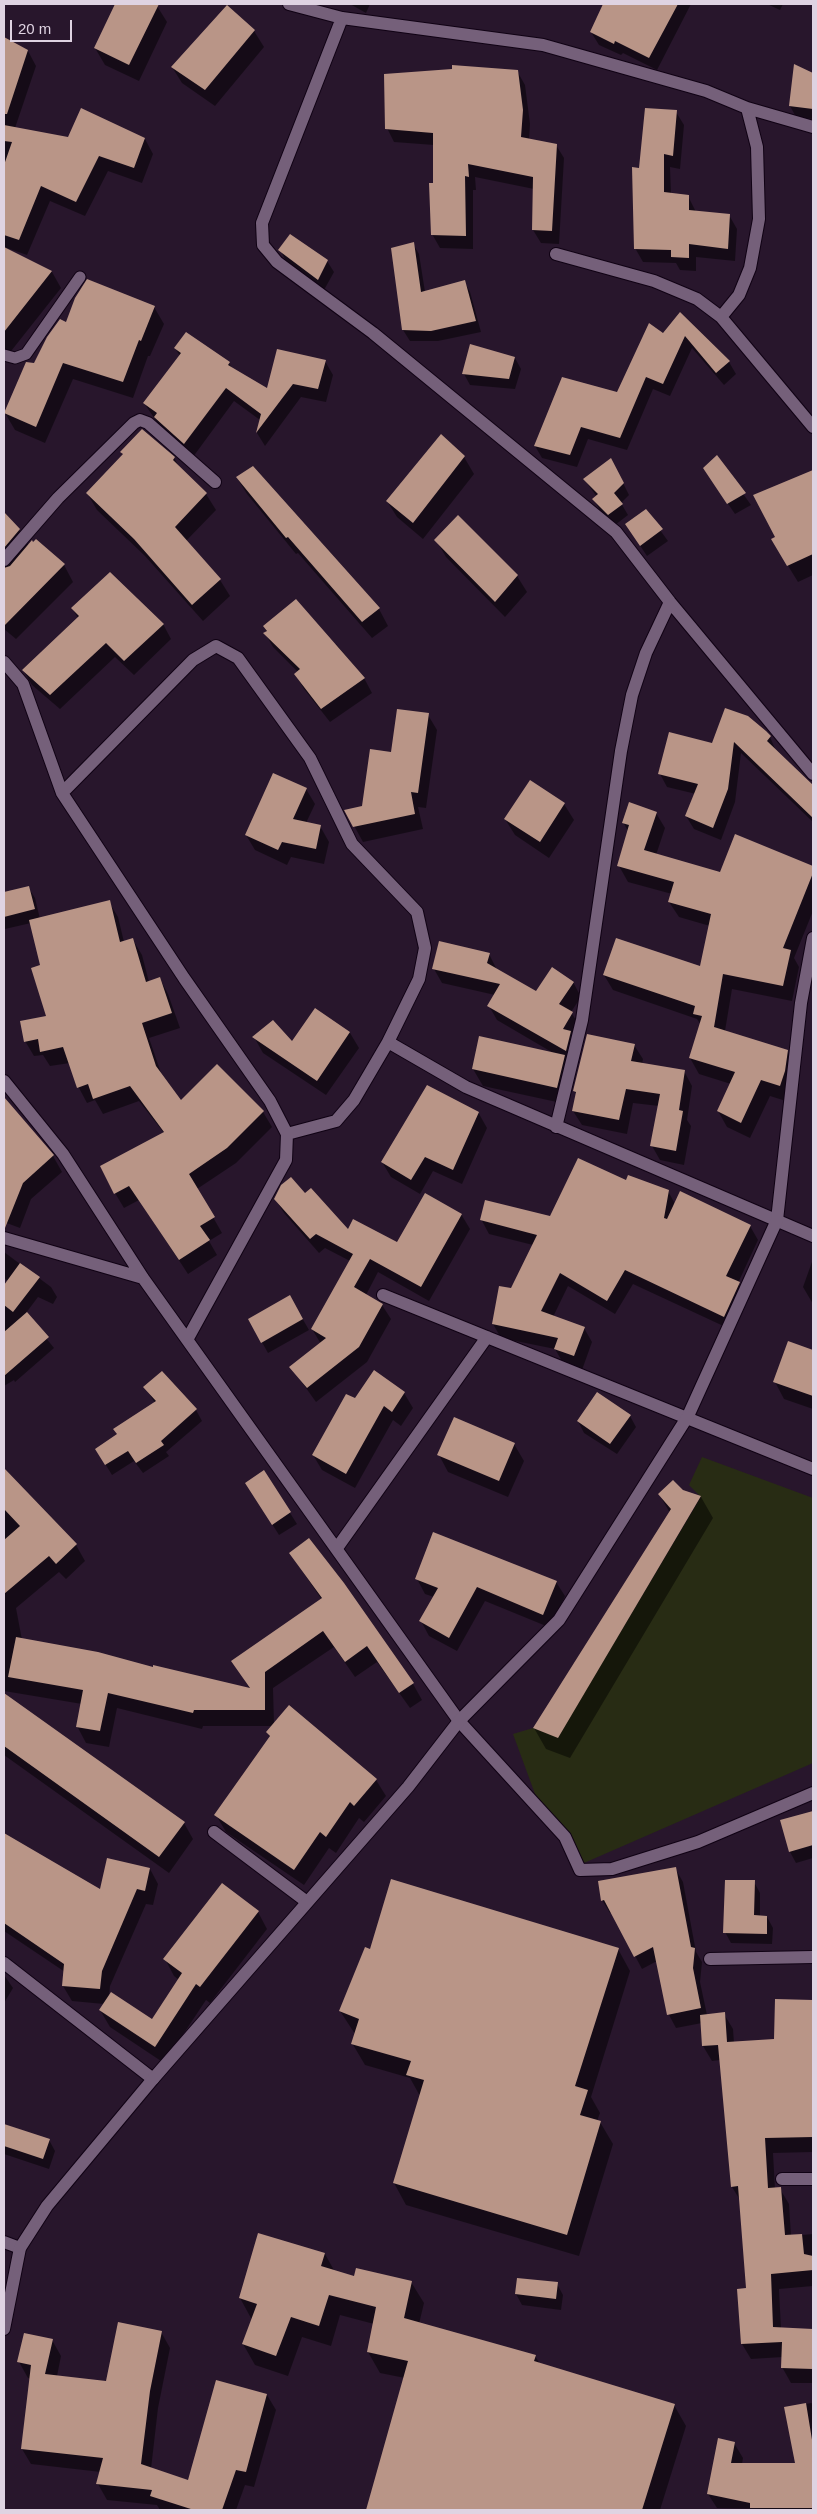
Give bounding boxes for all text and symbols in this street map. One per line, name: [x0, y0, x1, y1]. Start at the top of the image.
scale bar: [12, 10, 75, 42]
text: 20 m: [18, 20, 51, 37]

